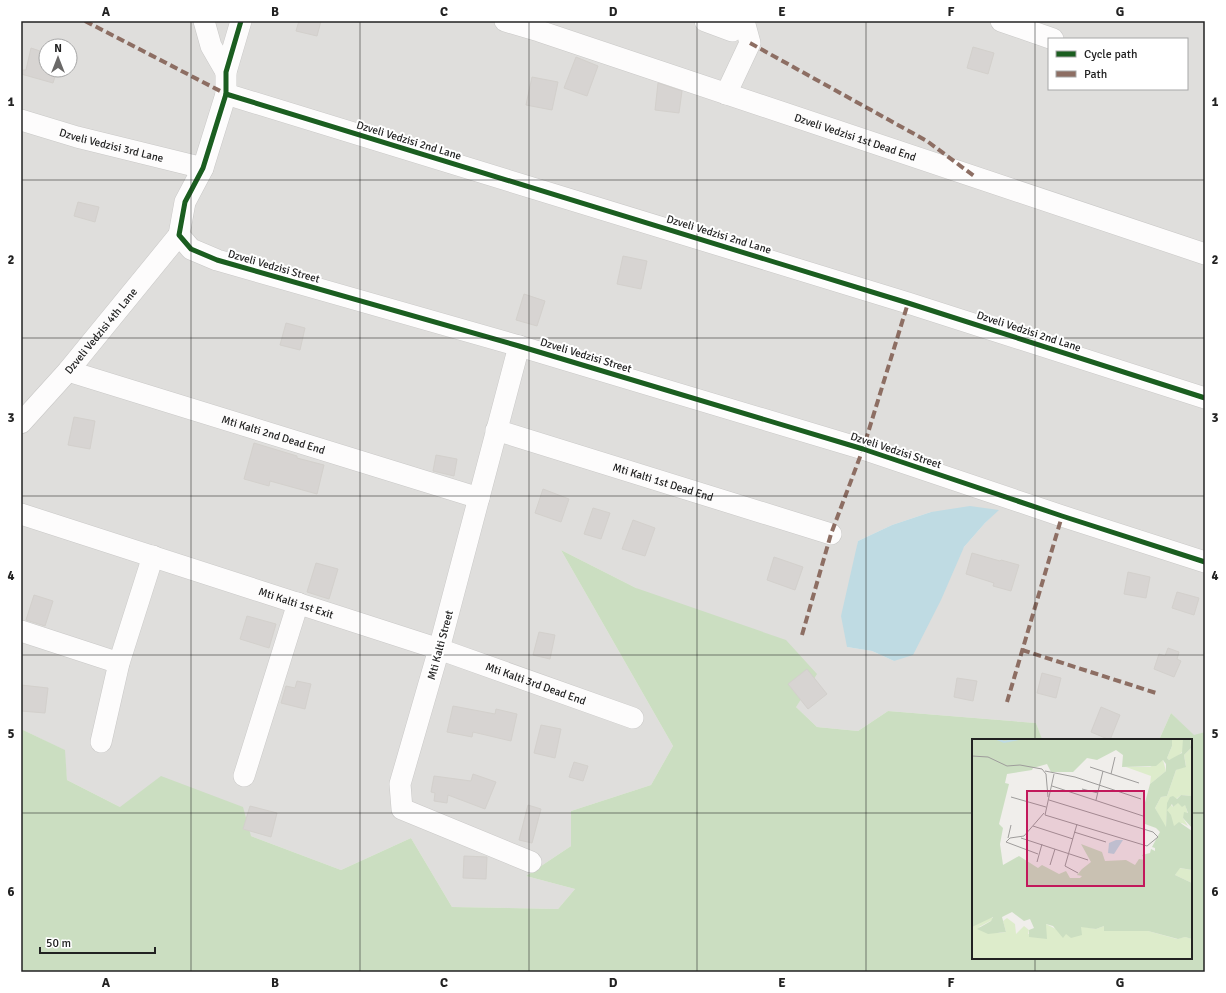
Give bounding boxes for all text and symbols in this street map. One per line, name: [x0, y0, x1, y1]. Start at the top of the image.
text: A: [102, 4, 111, 20]
text: B: [271, 4, 279, 20]
text: C: [440, 4, 448, 20]
text: D: [609, 4, 618, 20]
text: E: [778, 4, 786, 20]
text: F: [948, 4, 955, 20]
text: G: [1116, 4, 1124, 20]
north arrow: [38, 38, 78, 78]
legend: [1048, 38, 1188, 90]
text: N: [54, 42, 62, 55]
text: Cycle path: [1084, 47, 1137, 62]
text: Path: [1084, 67, 1107, 82]
text: 1: [7, 94, 15, 110]
text: 1: [1211, 94, 1219, 110]
street label: Dzveli Vedzisi 1st Dead End: [792, 111, 918, 164]
street label: Dzveli Vedzisi 2nd Lane: [355, 118, 463, 163]
street label: Dzveli Vedzisi 3rd Lane: [58, 126, 165, 165]
street label: Dzveli Vedzisi 2nd Lane: [665, 212, 773, 257]
street label: Dzveli Vedzisi Street: [227, 247, 321, 286]
text: 2: [7, 252, 15, 268]
text: 2: [1211, 252, 1219, 268]
street label: Dzveli Vedzisi 4th Lane: [62, 285, 140, 377]
street label: Dzveli Vedzisi 2nd Lane: [975, 308, 1083, 354]
street label: Dzveli Vedzisi Street: [539, 335, 633, 376]
text: 3: [7, 410, 15, 426]
text: 3: [1211, 410, 1219, 426]
street label: Mti Kalti 2nd Dead End: [220, 413, 327, 457]
street label: Dzveli Vedzisi Street: [849, 430, 943, 471]
street label: Mti Kalti 1st Dead End: [611, 461, 715, 504]
text: 4: [7, 568, 15, 584]
text: 4: [1211, 568, 1219, 584]
street label: Mti Kalti 1st Exit: [257, 585, 335, 622]
street label: Mti Kalti Street: [425, 609, 456, 681]
street label: Mti Kalti 3rd Dead End: [484, 660, 588, 708]
text: 5: [7, 726, 15, 742]
text: 5: [1211, 726, 1219, 742]
inset map: [972, 739, 1192, 959]
text: 6: [7, 884, 15, 900]
text: 6: [1211, 884, 1219, 900]
scale bar: [40, 929, 155, 955]
text: 50 m: [46, 936, 71, 951]
text: A: [102, 975, 111, 991]
text: B: [271, 975, 279, 991]
text: C: [440, 975, 448, 991]
text: D: [609, 975, 618, 991]
text: E: [778, 975, 786, 991]
text: F: [948, 975, 955, 991]
text: G: [1116, 975, 1124, 991]

